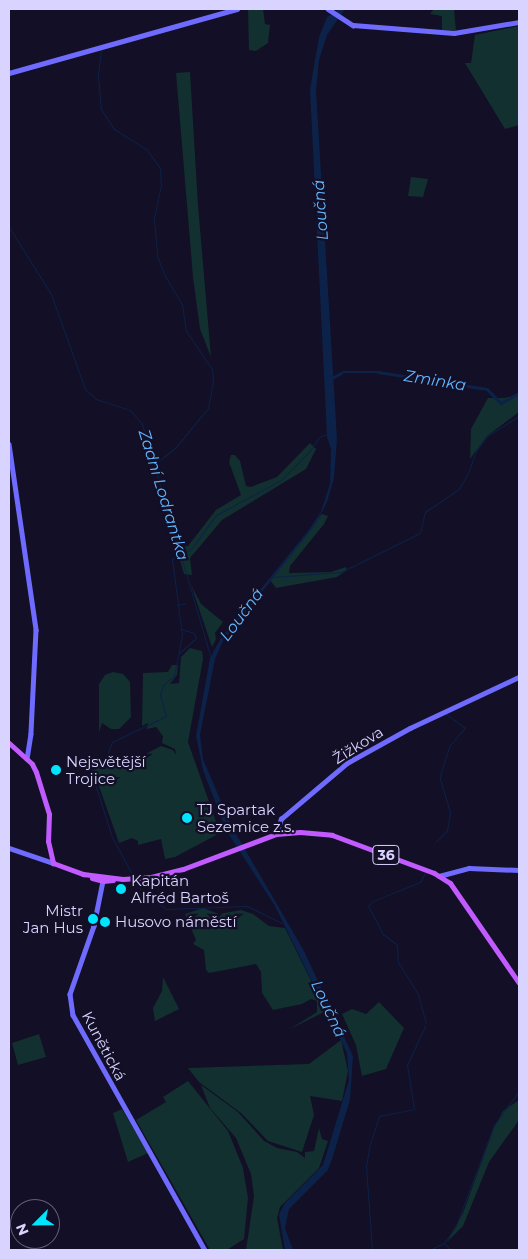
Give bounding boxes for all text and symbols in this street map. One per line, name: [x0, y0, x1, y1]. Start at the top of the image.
water label: Loučná: [309, 179, 333, 241]
water label: Zminka: [403, 367, 467, 395]
water label: Zadní Lodrantka: [134, 427, 192, 563]
water label: Loučná: [216, 585, 268, 645]
street label: Žižkova: [329, 723, 387, 767]
place label: Nejsvětější Trojice: [66, 752, 146, 787]
marker: Nejsvětější Trojice: [50, 764, 62, 776]
place label: TJ Spartak Sezemice z.s.: [197, 800, 294, 835]
marker: TJ Spartak Sezemice z.s.: [181, 812, 193, 824]
road number: 36: [372, 844, 400, 866]
place label: Kapitán Alfréd Bartoš: [131, 871, 229, 906]
marker: Kapitán Alfréd Bartoš: [115, 883, 127, 895]
place label: Mistr Jan Hus: [23, 901, 83, 936]
marker: Mistr Jan Hus: [87, 913, 99, 925]
place label: Husovo náměstí: [115, 913, 236, 931]
marker: Husovo náměstí: [99, 916, 111, 928]
water label: Loučná: [306, 977, 350, 1041]
street label: Kunětická: [78, 1008, 130, 1084]
north arrow: [10, 1199, 60, 1249]
text: N: [12, 1221, 33, 1238]

